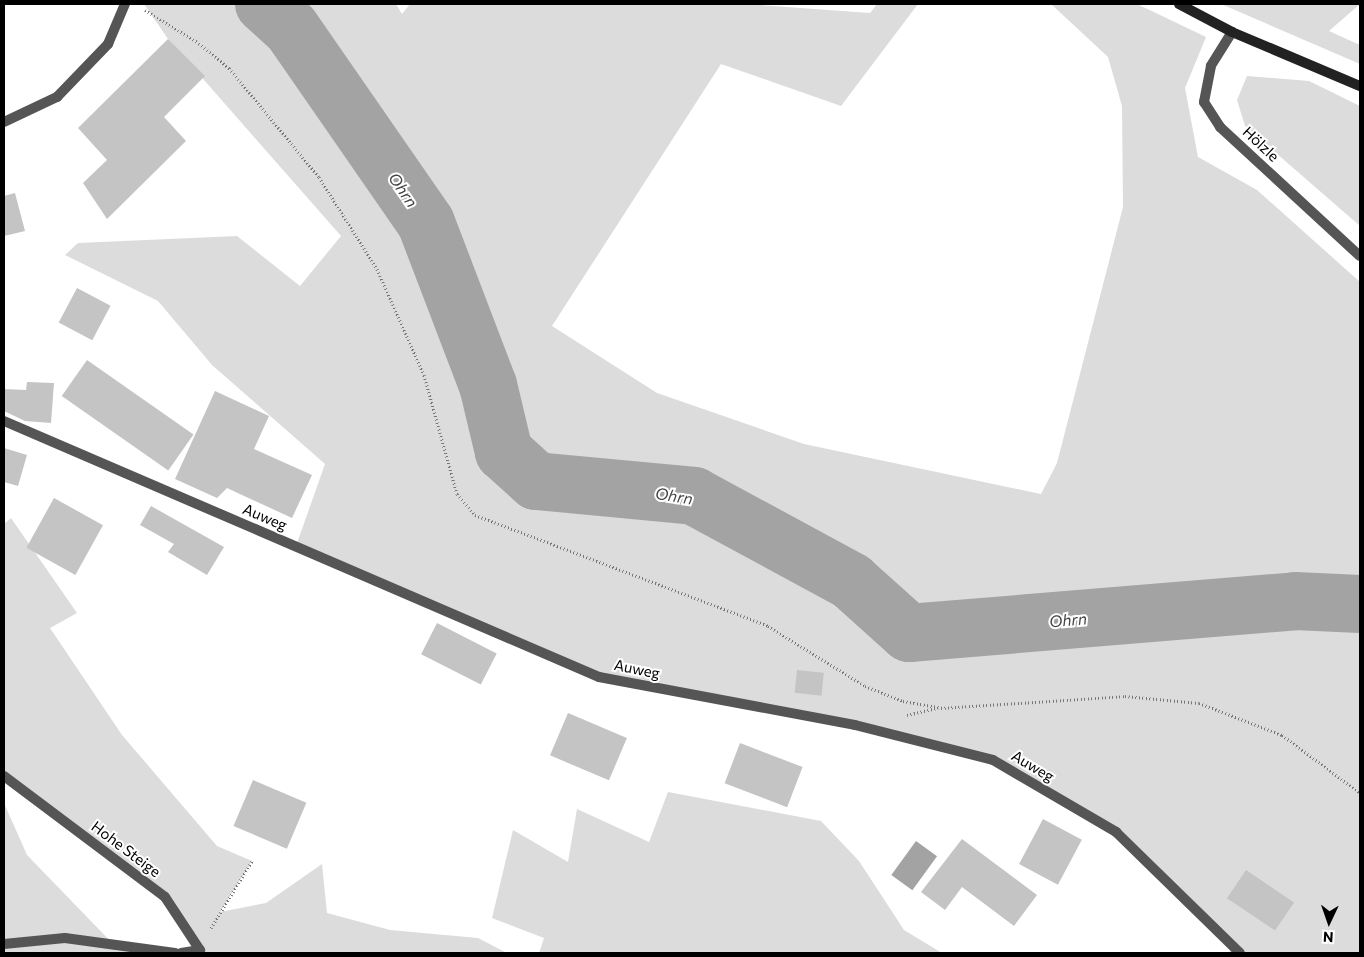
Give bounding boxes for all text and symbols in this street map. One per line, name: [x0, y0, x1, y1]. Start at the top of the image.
street label: Hölzle: [1239, 123, 1283, 165]
water label: Ohrn: [384, 169, 422, 211]
water label: Ohrn: [654, 484, 694, 508]
street label: Auweg: [240, 500, 290, 534]
water label: Ohrn: [1048, 609, 1088, 631]
street label: Auweg: [613, 656, 661, 682]
street label: Auweg: [1008, 746, 1058, 786]
street label: Hohe Steige: [88, 817, 164, 881]
north arrow: [1304, 897, 1354, 947]
text: N: [1323, 929, 1334, 946]

